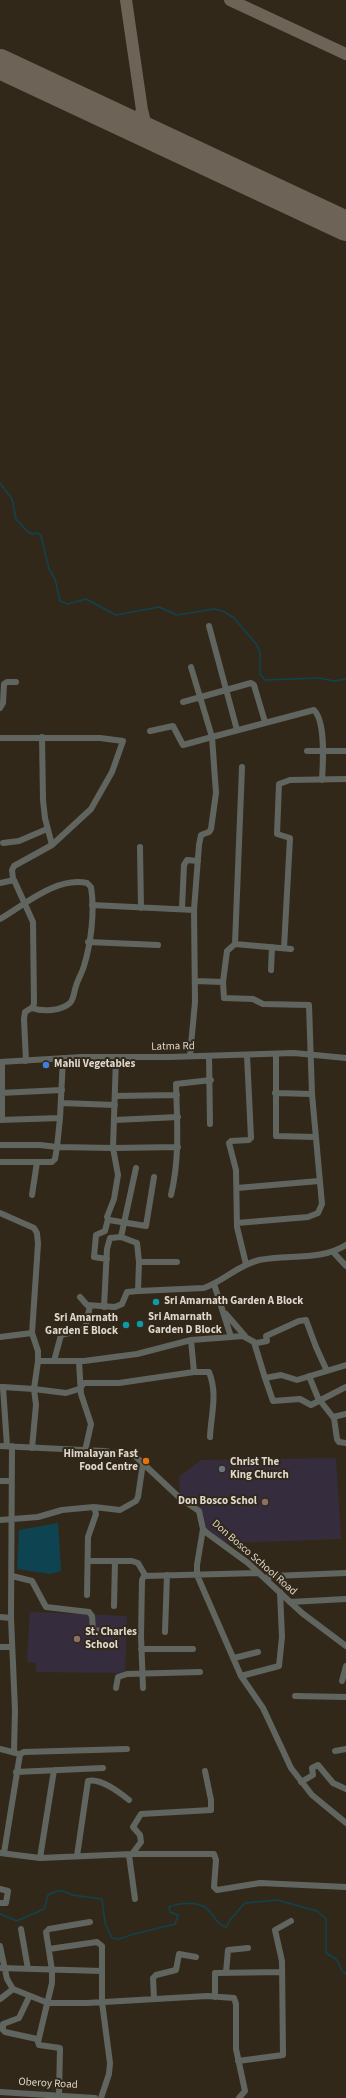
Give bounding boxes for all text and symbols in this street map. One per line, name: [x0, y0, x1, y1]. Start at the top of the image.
street label: Latma Rd: [151, 1040, 195, 1054]
place label: Mahli Vegetables: [54, 1058, 135, 1072]
marker: Mahli Vegetables: [41, 1060, 51, 1070]
place label: Sri Amarnath Garden A Block: [164, 1295, 303, 1309]
marker: Sri Amarnath Garden A Block: [151, 1297, 161, 1307]
place label: Sri Amarnath Garden D Block: [148, 1311, 222, 1337]
place label: Sri Amarnath Garden E Block: [45, 1312, 118, 1338]
marker: Sri Amarnath Garden D Block: [135, 1319, 145, 1329]
marker: Sri Amarnath Garden E Block: [121, 1320, 131, 1330]
place label: Himalayan Fast Food Centre: [64, 1448, 138, 1474]
marker: Himalayan Fast Food Centre: [141, 1456, 151, 1466]
place label: Christ The King Church: [230, 1456, 289, 1482]
marker: Christ The King Church: [217, 1464, 227, 1474]
place label: Don Bosco Schol: [178, 1495, 257, 1509]
marker: Don Bosco Schol: [260, 1497, 270, 1507]
street label: Don Bosco School Road: [209, 1517, 299, 1599]
place label: St. Charles School: [85, 1626, 137, 1652]
marker: St. Charles School: [72, 1634, 82, 1644]
street label: Oberoy Road: [18, 2076, 78, 2092]

